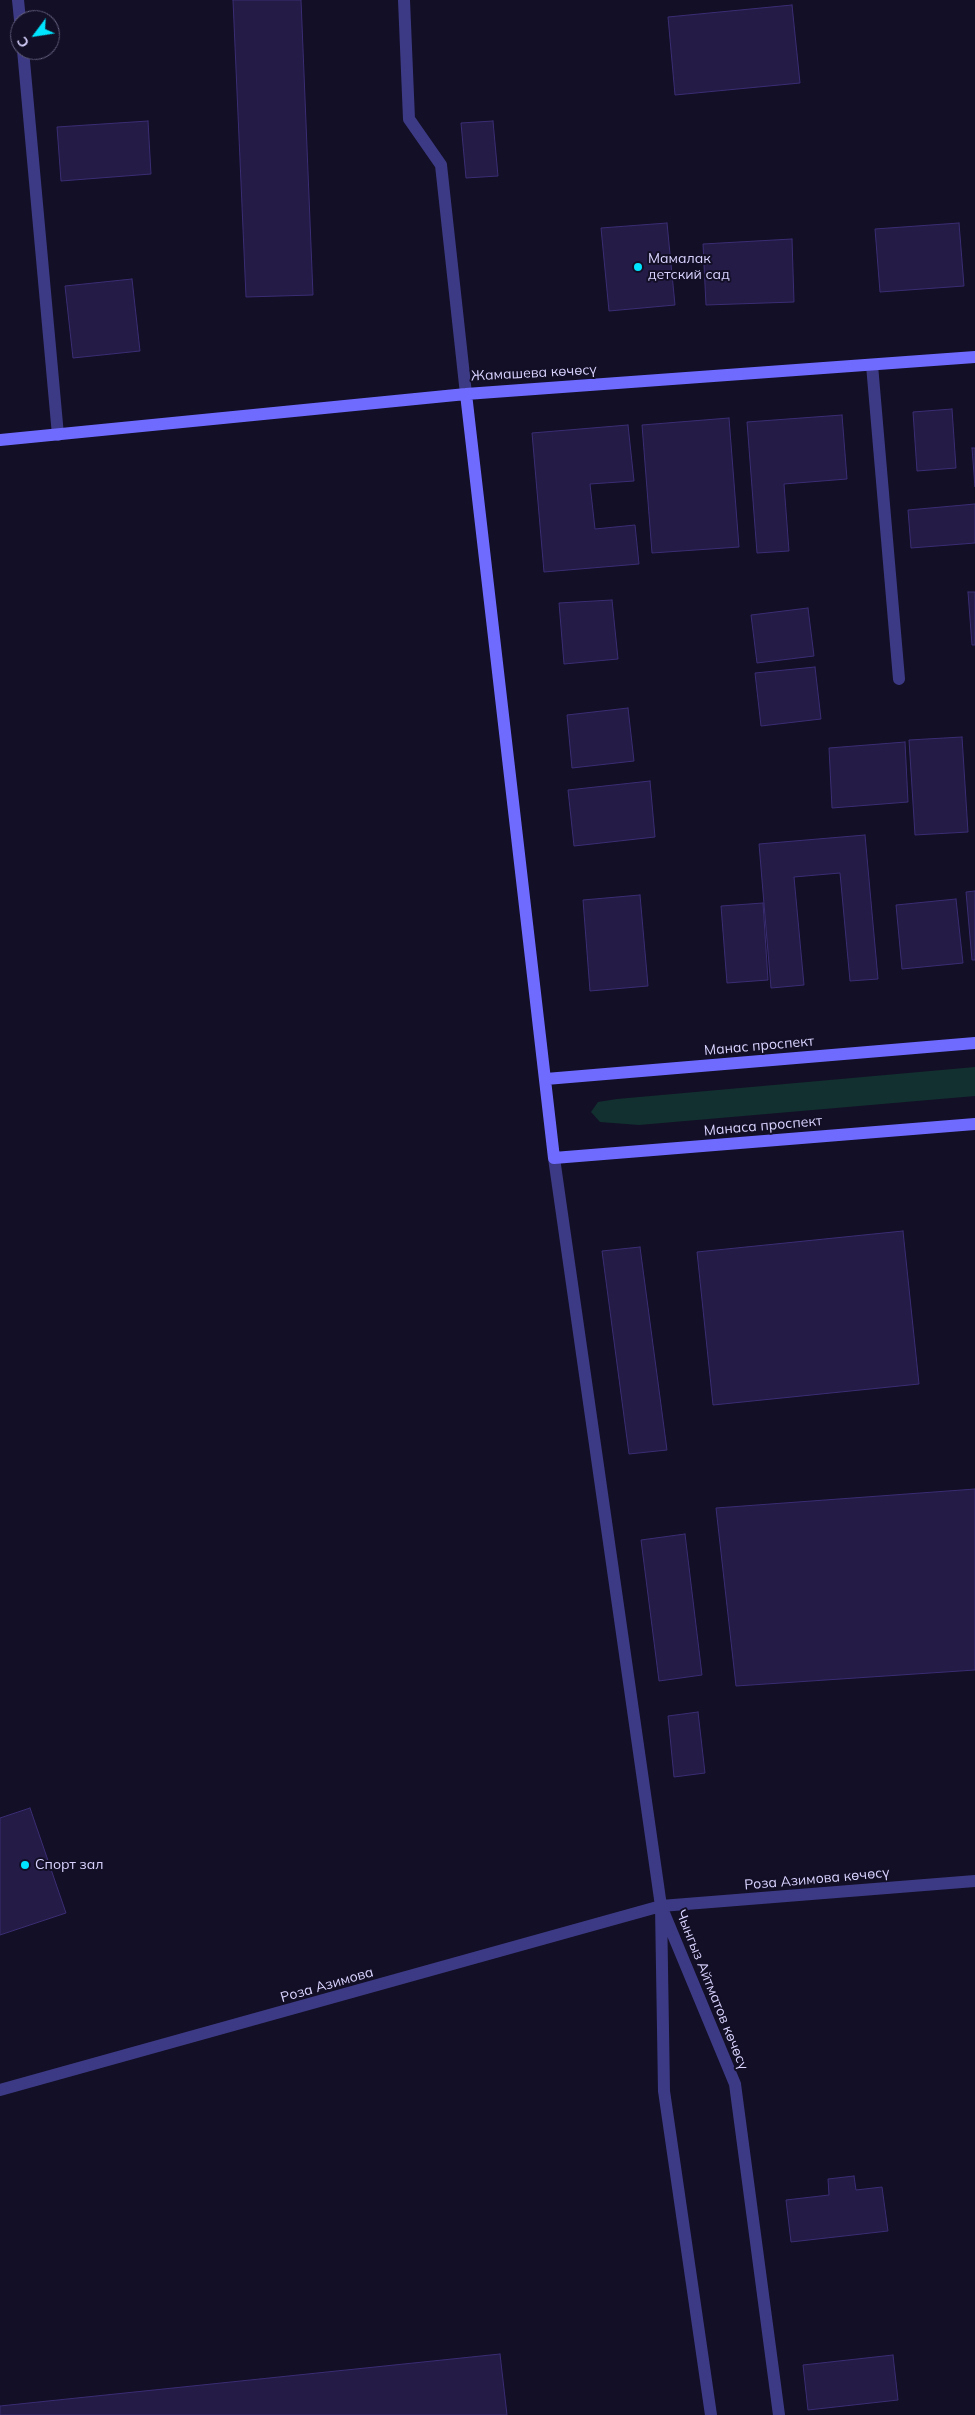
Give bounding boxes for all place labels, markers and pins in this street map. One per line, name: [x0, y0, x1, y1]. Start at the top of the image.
place label: Мамалак детский сад: [648, 251, 730, 284]
marker: Мамалак детский сад: [632, 261, 644, 273]
place label: Спорт зал: [35, 1857, 103, 1873]
marker: Спорт зал: [19, 1859, 31, 1871]

